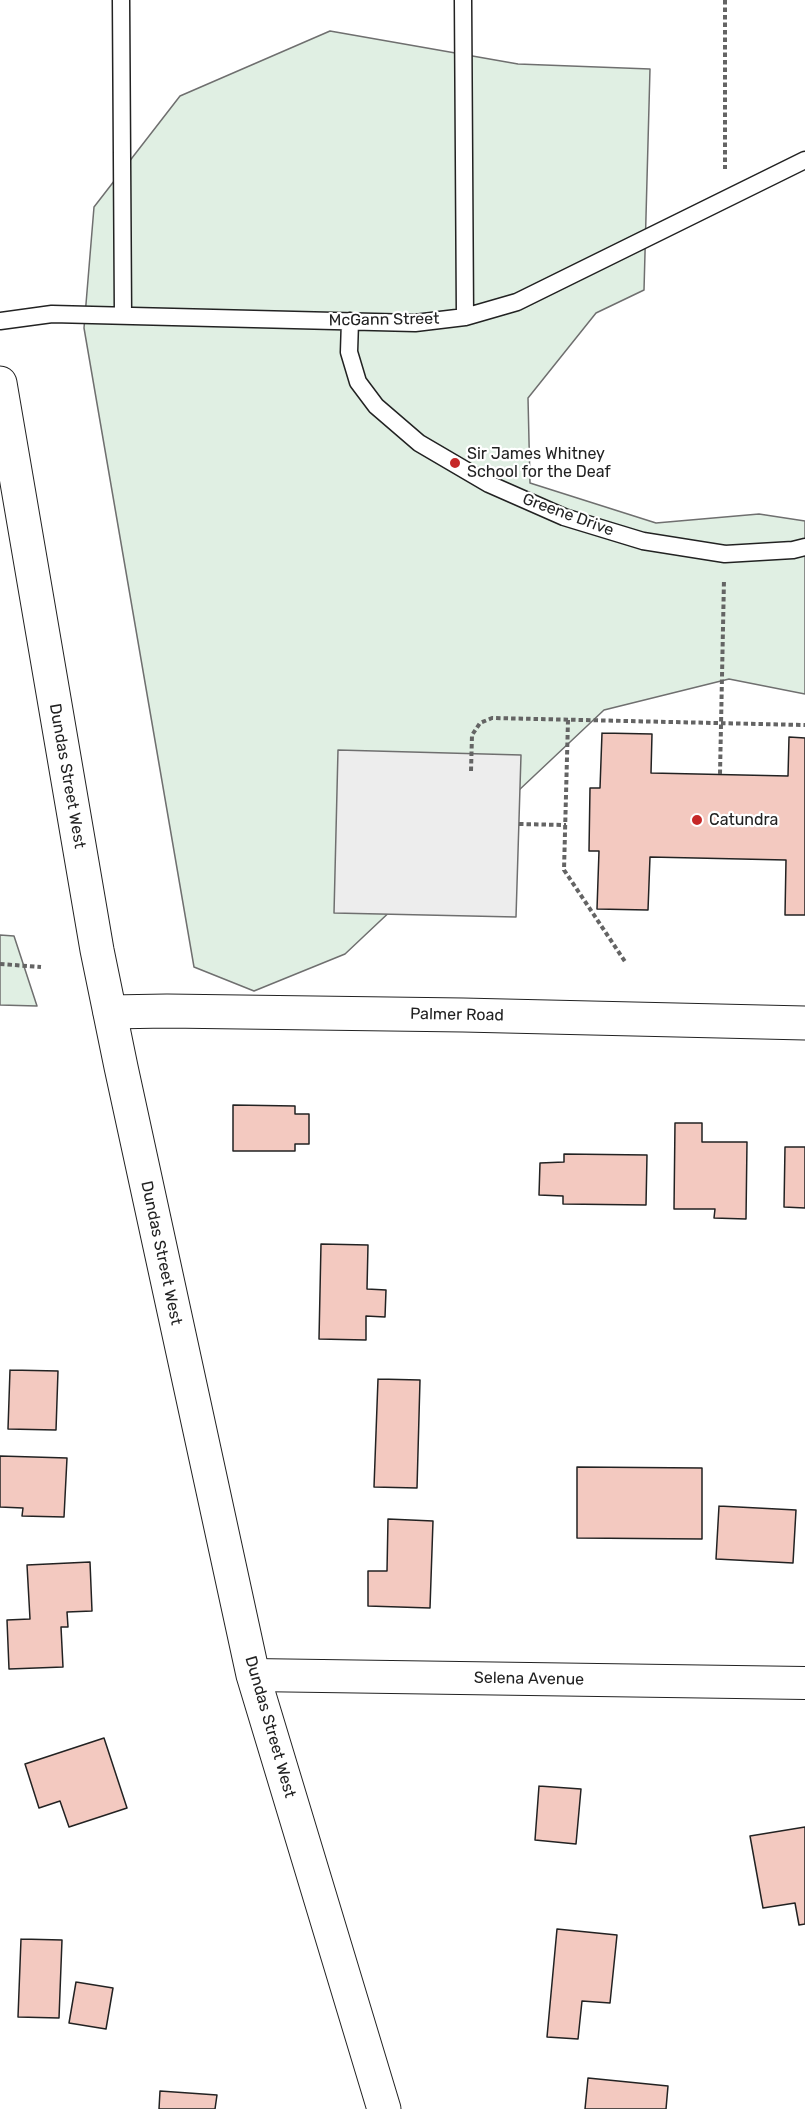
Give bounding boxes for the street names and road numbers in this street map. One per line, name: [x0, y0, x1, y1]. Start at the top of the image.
street label: McGann Street: [328, 309, 440, 331]
street label: Greene Drive: [520, 490, 616, 540]
street label: Dundas Street West: [45, 702, 89, 850]
street label: Palmer Road: [410, 1005, 504, 1025]
street label: Dundas Street West: [136, 1179, 186, 1327]
street label: Dundas Street West: [241, 1654, 299, 1800]
street label: Selena Avenue: [474, 1668, 584, 1690]

